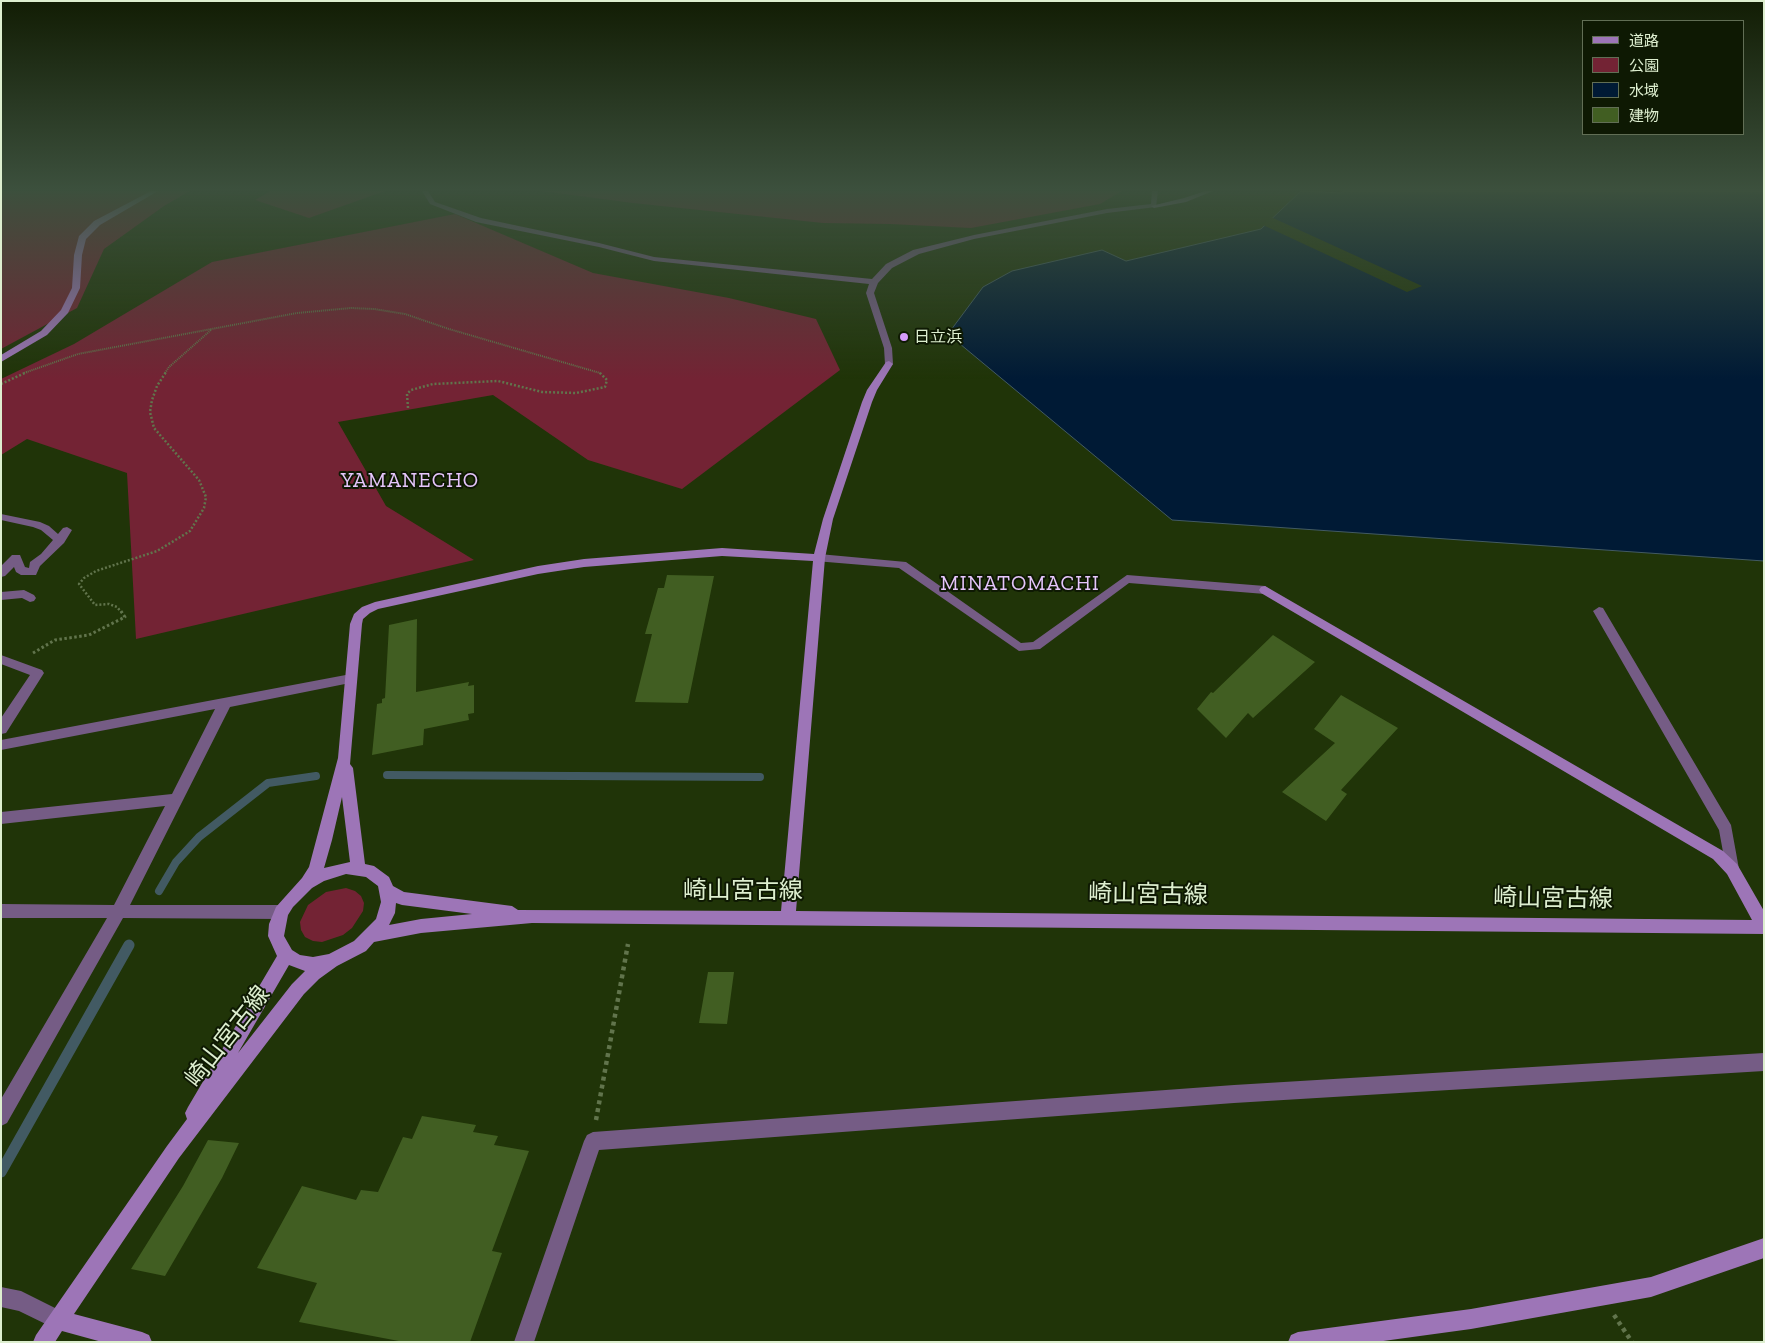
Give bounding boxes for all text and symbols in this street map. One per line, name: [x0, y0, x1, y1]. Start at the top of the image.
legend: [1582, 20, 1745, 135]
text: 道路: [1629, 32, 1659, 50]
text: 公園: [1629, 57, 1659, 75]
text: 水域: [1629, 82, 1659, 100]
text: 建物: [1629, 107, 1659, 125]
place label: 日立浜: [914, 327, 962, 347]
marker: 日立浜: [898, 331, 910, 343]
district label: YAMANECHO: [340, 468, 480, 494]
district label: MINATOMACHI: [939, 571, 1101, 597]
street label: 崎山宮古線: [683, 877, 803, 905]
street label: 崎山宮古線: [1088, 880, 1208, 910]
street label: 崎山宮古線: [1493, 884, 1613, 914]
street label: 崎山宮古線: [180, 981, 276, 1093]

